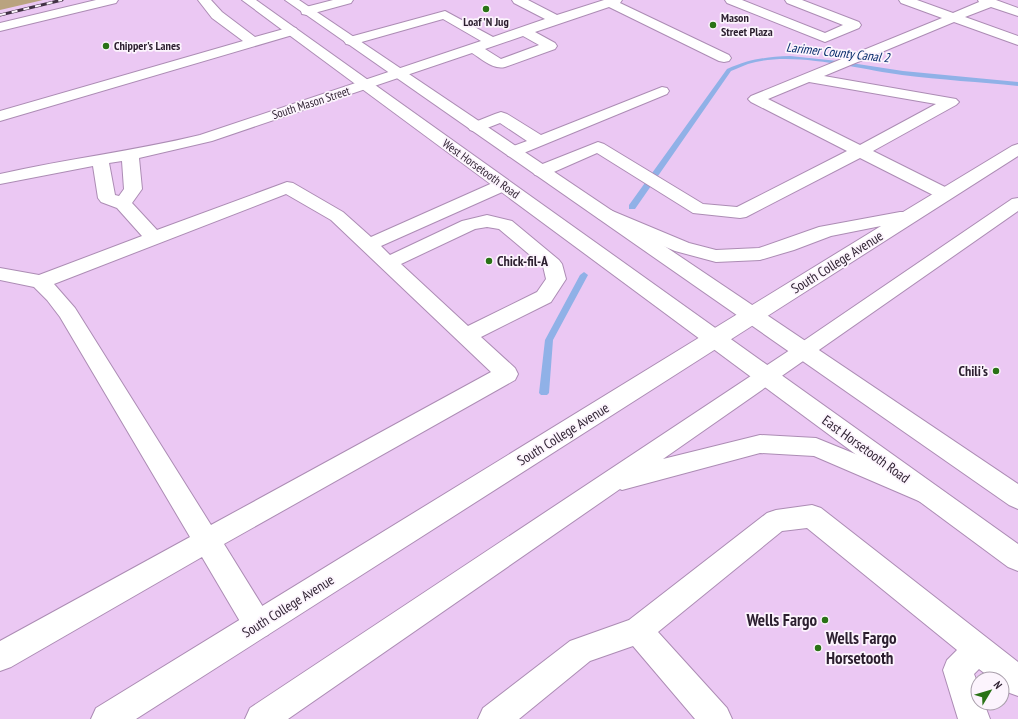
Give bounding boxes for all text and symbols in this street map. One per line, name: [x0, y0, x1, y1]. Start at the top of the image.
marker: Loaf 'N Jug: [481, 4, 491, 14]
place label: Mason Street Plaza: [721, 10, 773, 39]
place label: Loaf 'N Jug: [463, 14, 509, 29]
marker: Mason Street Plaza: [708, 20, 718, 30]
place label: Chipper's Lanes: [114, 38, 180, 53]
water label: Larimer County Canal 2: [785, 39, 892, 66]
marker: Chipper's Lanes: [101, 41, 111, 51]
street label: South Mason Street: [270, 83, 352, 122]
street label: West Horsetooth Road: [440, 136, 523, 202]
street label: South College Avenue: [788, 226, 887, 298]
place label: Chick-fil-A: [497, 252, 549, 270]
marker: Chick-fil-A: [484, 256, 494, 266]
place label: Chili's: [959, 362, 988, 380]
marker: Chili's: [991, 366, 1001, 376]
street label: South College Avenue: [514, 398, 613, 470]
street label: East Horsetooth Road: [819, 411, 913, 487]
street label: South College Avenue: [239, 570, 338, 642]
place label: Wells Fargo: [745, 609, 817, 631]
marker: Wells Fargo: [820, 615, 830, 625]
place label: Wells Fargo Horsetooth: [825, 627, 897, 669]
marker: Wells Fargo Horsetooth: [813, 643, 823, 653]
north arrow: [970, 671, 1010, 711]
text: N: [991, 678, 1005, 692]

